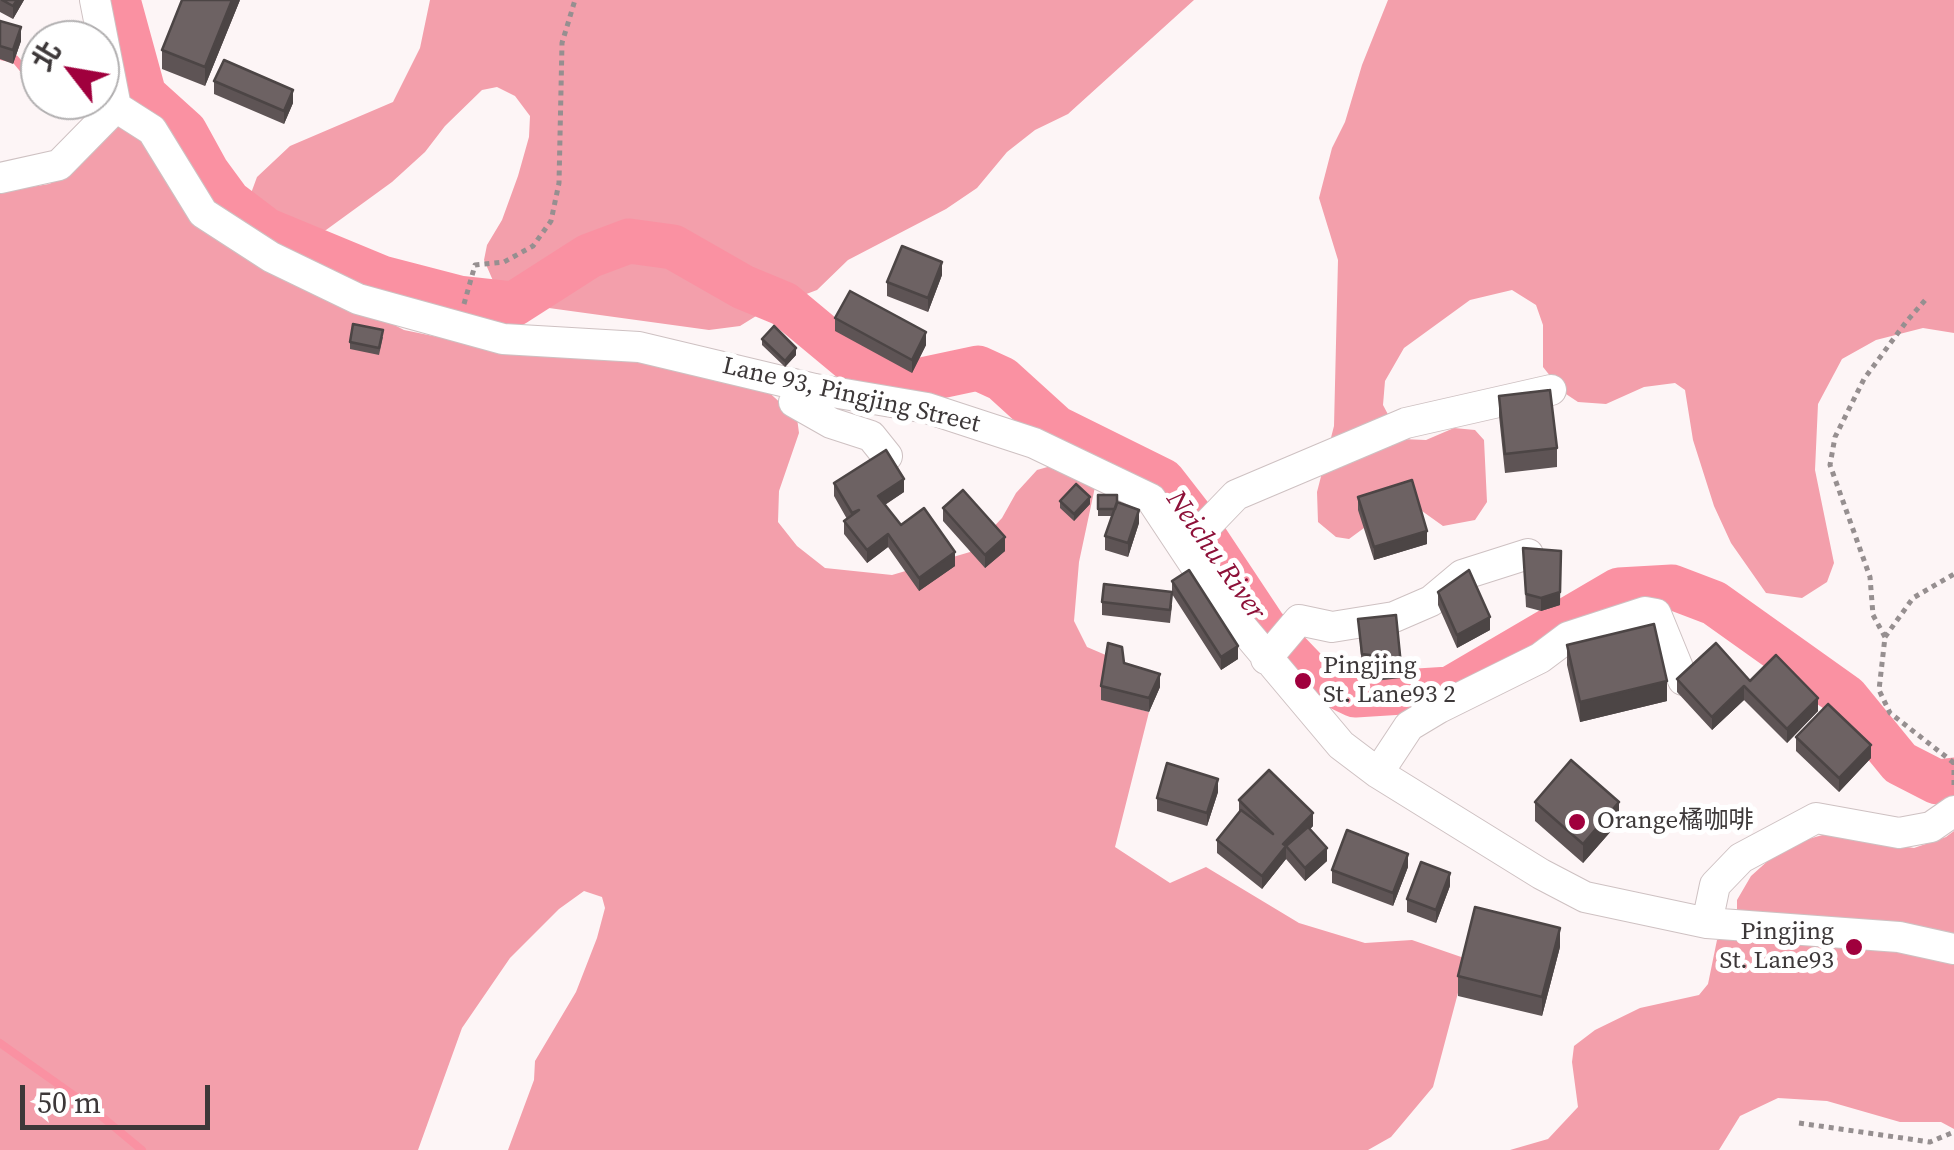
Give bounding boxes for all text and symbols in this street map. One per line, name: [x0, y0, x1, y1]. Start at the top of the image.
north arrow: [20, 20, 120, 120]
text: 北: [22, 34, 69, 77]
street label: Lane 93, Pingjing Street: [719, 352, 983, 440]
water label: Neichu River: [1158, 485, 1272, 627]
place label: Pingjing St. Lane93 2: [1323, 652, 1456, 711]
marker: Pingjing St. Lane93 2: [1292, 670, 1314, 692]
place label: Orange橘咖啡: [1597, 807, 1753, 837]
marker: Orange橘咖啡: [1566, 811, 1588, 833]
place label: Pingjing St. Lane93: [1720, 918, 1834, 977]
marker: Pingjing St. Lane93: [1843, 936, 1865, 958]
scale bar: [25, 1065, 215, 1127]
text: 50 m: [37, 1082, 101, 1123]

